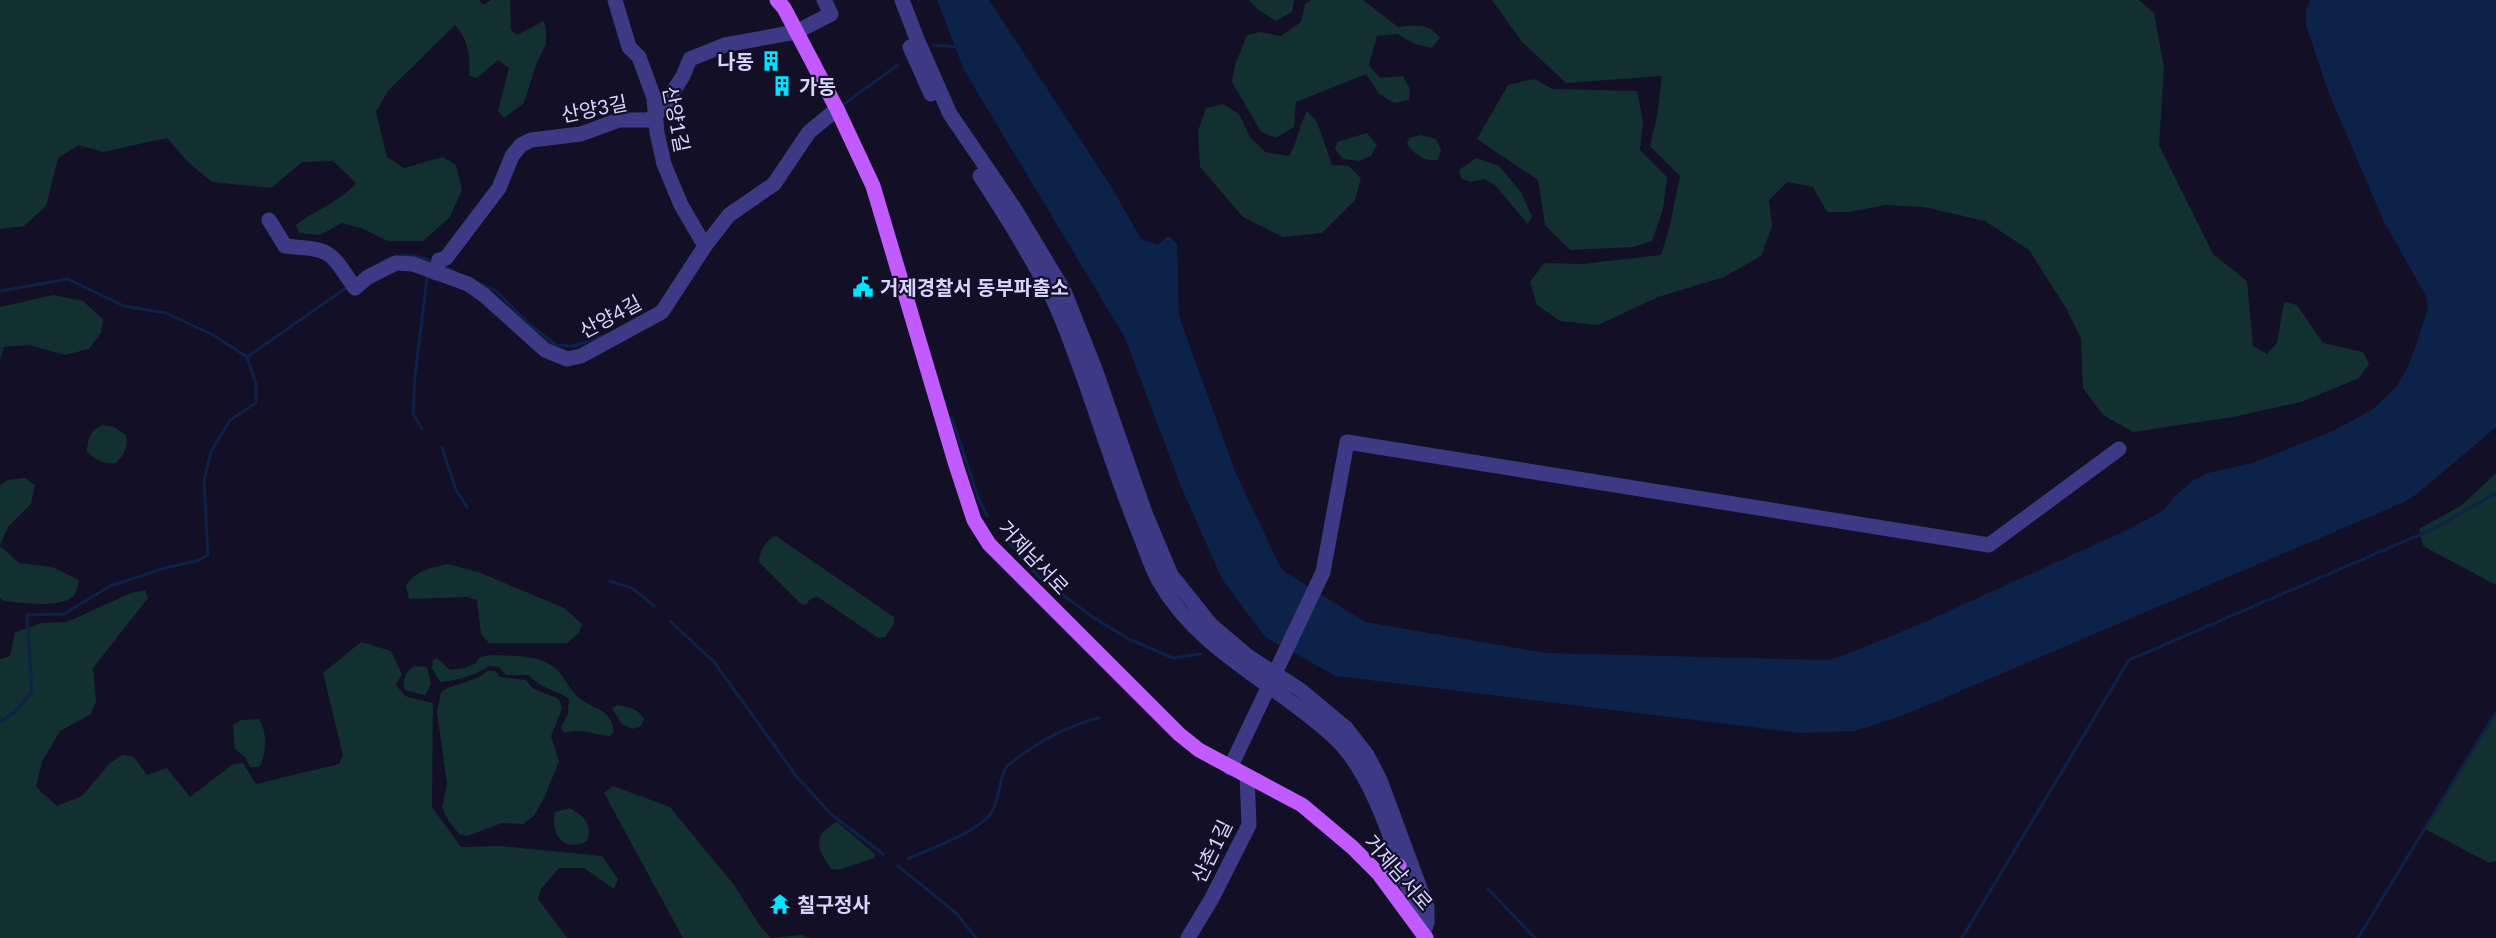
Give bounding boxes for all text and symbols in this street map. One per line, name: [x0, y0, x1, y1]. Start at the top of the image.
place label: 나동: [717, 49, 754, 73]
building icon: 나동: [759, 49, 783, 73]
building icon: 가동: [770, 74, 794, 98]
place label: 가동: [799, 74, 836, 98]
street label: 산양1길: [659, 84, 695, 154]
street label: 산양3길: [559, 90, 629, 126]
public building icon: 거제경찰서 동부파출소: [851, 275, 875, 299]
place label: 거제경찰서 동부파출소: [880, 275, 1069, 299]
street label: 산양4길: [575, 290, 645, 342]
street label: 거제남서로: [994, 515, 1074, 599]
street label: 산촌1길: [1186, 816, 1236, 886]
street label: 거제남서로: [1360, 829, 1438, 915]
temple icon: 칠구정사: [768, 892, 792, 916]
place label: 칠구정사: [797, 892, 871, 916]

